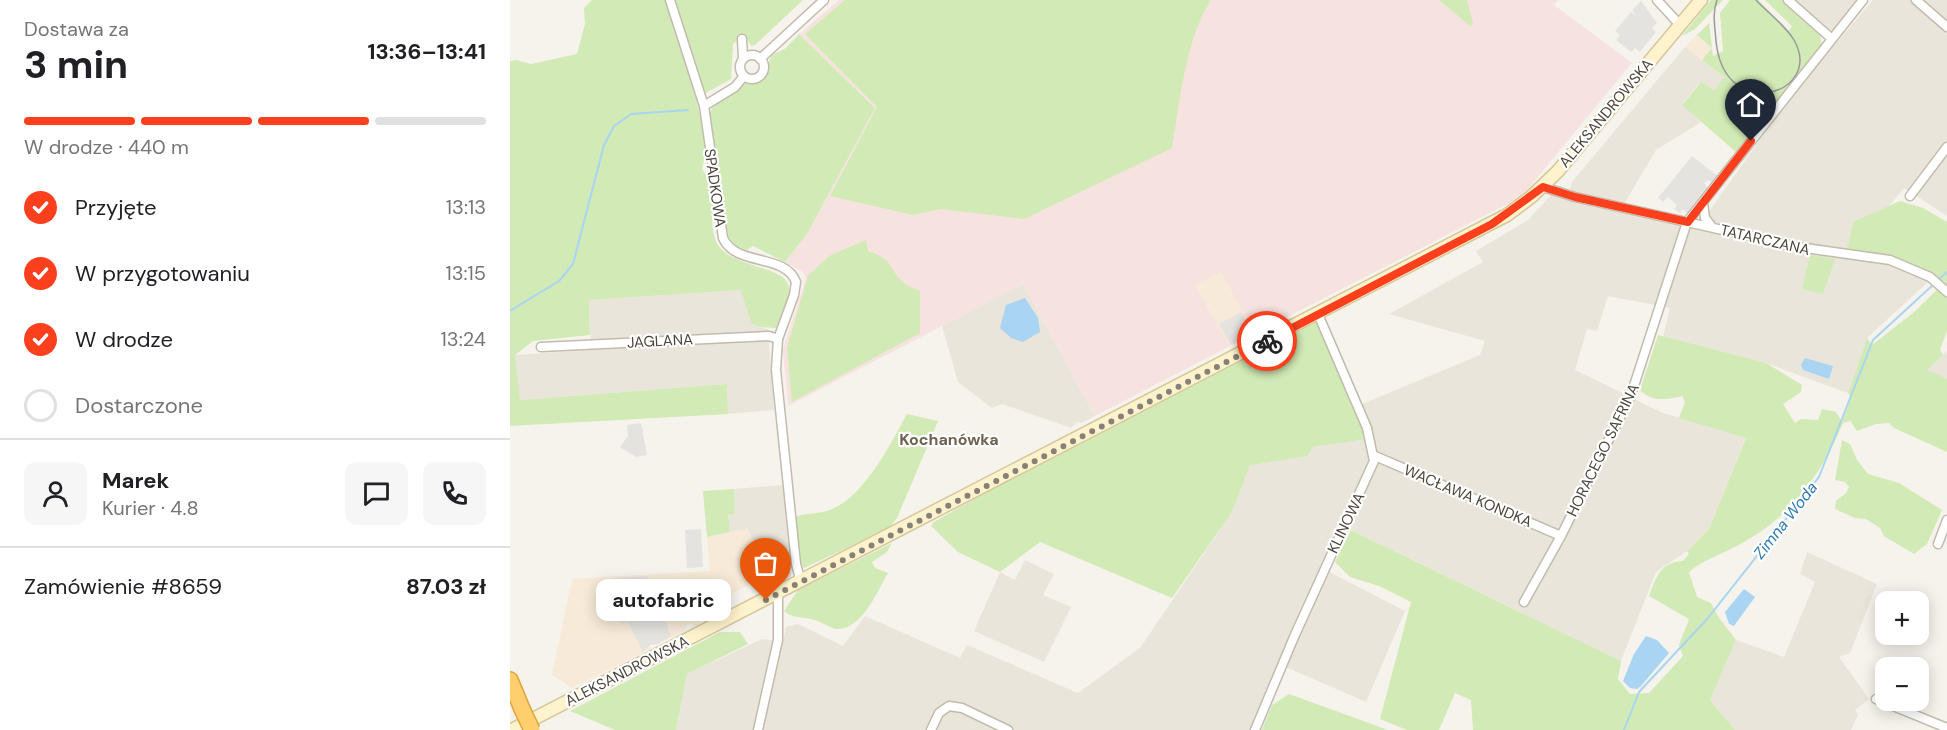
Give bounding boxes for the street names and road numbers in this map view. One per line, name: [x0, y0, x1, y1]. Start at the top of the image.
street label: ALEKSANDROWSKA: [1555, 54, 1657, 172]
street label: SPADKOWA: [700, 147, 730, 229]
street label: TATARCZANA: [1718, 220, 1812, 260]
street label: JAGLANA: [627, 329, 694, 353]
street label: HORACEGO SAFRINA: [1562, 380, 1644, 520]
street label: WACŁAWA KONDKA: [1401, 460, 1535, 532]
street label: KLINOWA: [1323, 489, 1369, 557]
street label: ALEKSANDROWSKA: [562, 631, 692, 711]

